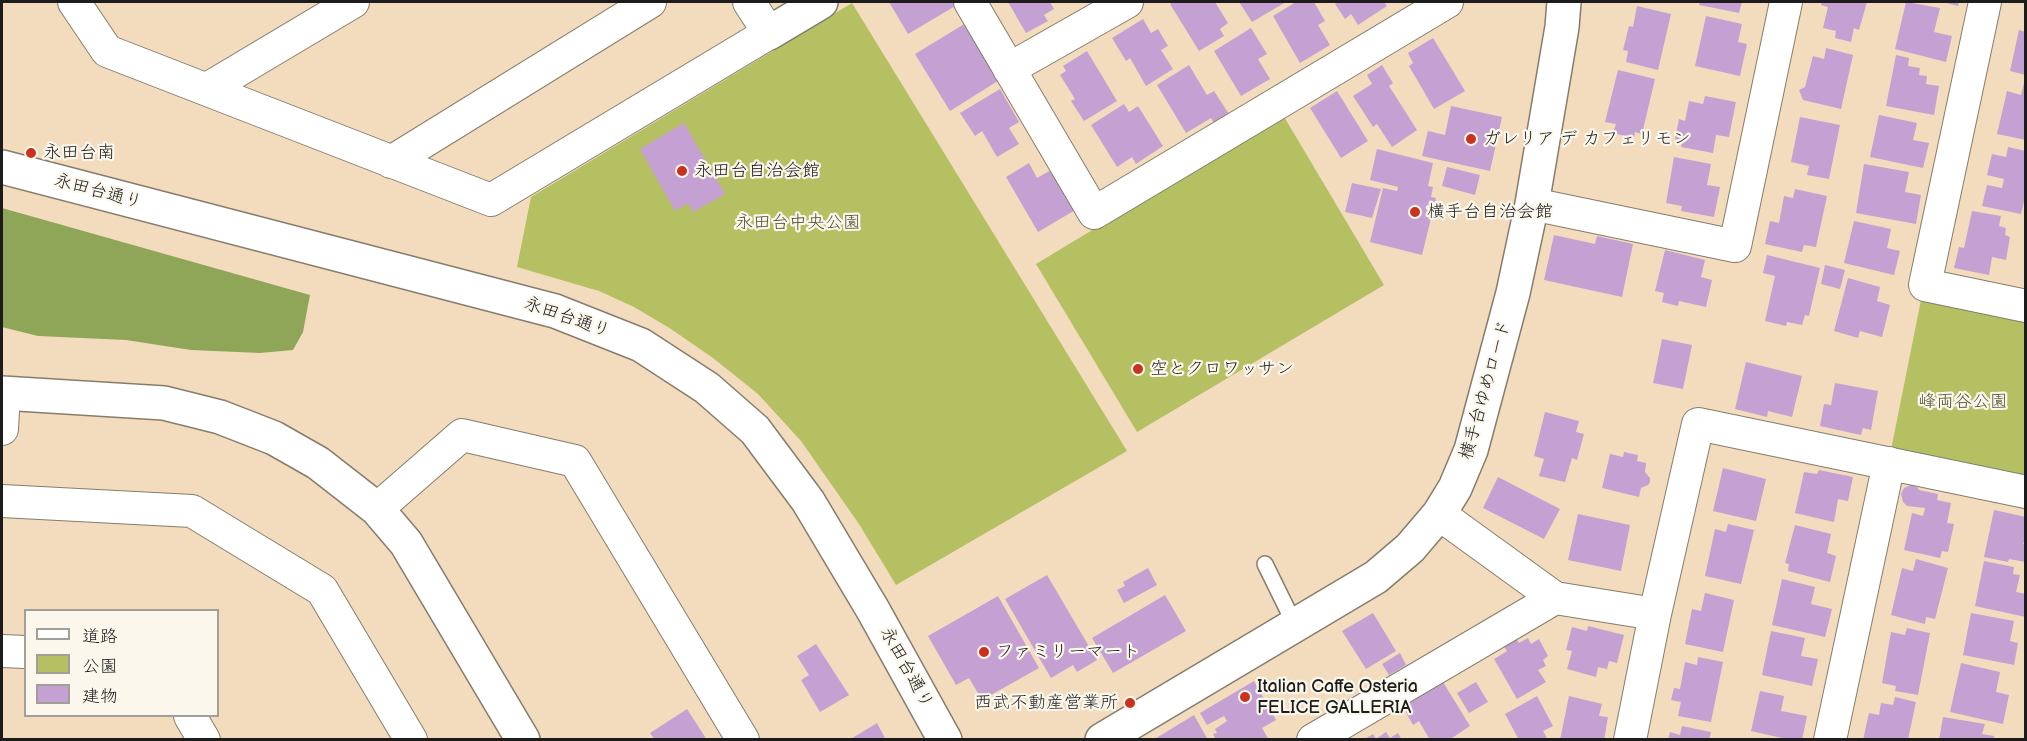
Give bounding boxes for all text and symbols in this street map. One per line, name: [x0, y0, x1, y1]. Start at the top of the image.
place label: ガレリア デ カフェリモン: [1483, 128, 1691, 150]
marker: ガレリア デ カフェリモン: [1464, 132, 1478, 146]
place label: 永田台南: [43, 142, 115, 164]
marker: 永田台南: [24, 146, 38, 160]
place label: 永田台自治会館: [694, 160, 820, 182]
marker: 永田台自治会館: [675, 164, 689, 178]
street label: 永田台通り: [52, 170, 144, 214]
place label: 横手台自治会館: [1427, 201, 1553, 223]
marker: 横手台自治会館: [1408, 205, 1422, 219]
park label: 永田台中央公園: [735, 212, 861, 234]
street label: 永田台通り: [521, 293, 613, 343]
street label: 横手台ゆめロード: [1456, 318, 1516, 462]
place label: 空とクロワッサン: [1150, 358, 1294, 380]
marker: 空とクロワッサン: [1131, 362, 1145, 376]
park label: 峰両谷公園: [1918, 391, 2008, 413]
legend: [24, 609, 219, 717]
street label: 永田台通り: [875, 623, 937, 713]
text: 道路: [82, 626, 118, 647]
place label: ファミリーマート: [996, 641, 1140, 663]
marker: ファミリーマート: [977, 645, 991, 659]
text: 公園: [82, 656, 118, 677]
place label: Italian Caffe Osteria FELICE GALLERIA: [1257, 676, 1418, 718]
text: 建物: [82, 686, 118, 707]
marker: Italian Caffe Osteria FELICE GALLERIA: [1238, 690, 1252, 704]
place label: 西武不動産営業所: [974, 692, 1118, 714]
marker: 西武不動産営業所: [1123, 696, 1137, 710]

